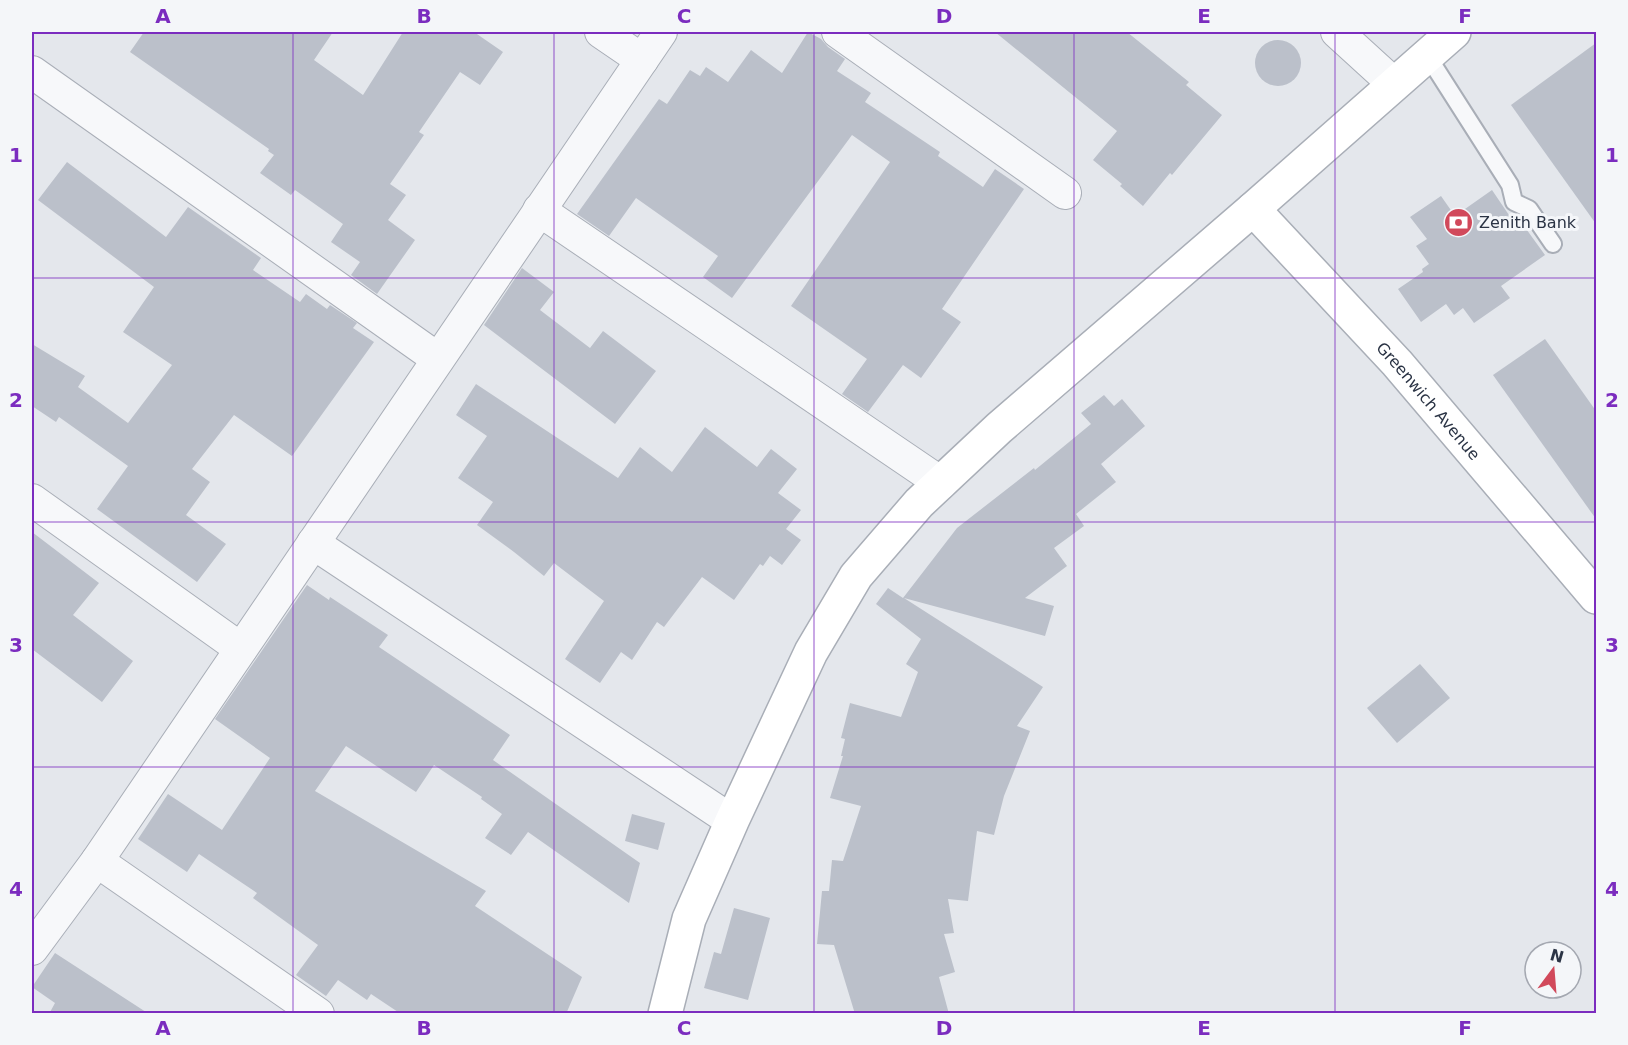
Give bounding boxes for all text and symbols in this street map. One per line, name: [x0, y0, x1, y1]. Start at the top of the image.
text: A: [155, 4, 171, 28]
text: B: [416, 4, 432, 28]
text: C: [677, 4, 691, 28]
text: D: [936, 4, 952, 28]
text: E: [1197, 4, 1211, 28]
text: F: [1458, 4, 1472, 28]
text: 1: [9, 143, 23, 167]
text: 1: [1605, 143, 1619, 167]
bank icon: Zenith Bank: [1442, 206, 1474, 238]
place label: Zenith Bank: [1479, 213, 1577, 232]
street label: Greenwich Avenue: [1373, 338, 1485, 464]
text: 2: [9, 388, 23, 412]
text: 2: [1605, 388, 1619, 412]
text: 3: [9, 633, 23, 657]
text: 3: [1605, 633, 1619, 657]
text: 4: [9, 877, 23, 901]
text: 4: [1605, 877, 1619, 901]
north arrow: [1523, 940, 1583, 1000]
text: N: [1548, 945, 1566, 967]
text: A: [155, 1016, 171, 1040]
text: B: [416, 1016, 432, 1040]
text: C: [677, 1016, 691, 1040]
text: D: [936, 1016, 952, 1040]
text: E: [1197, 1016, 1211, 1040]
text: F: [1458, 1016, 1472, 1040]

